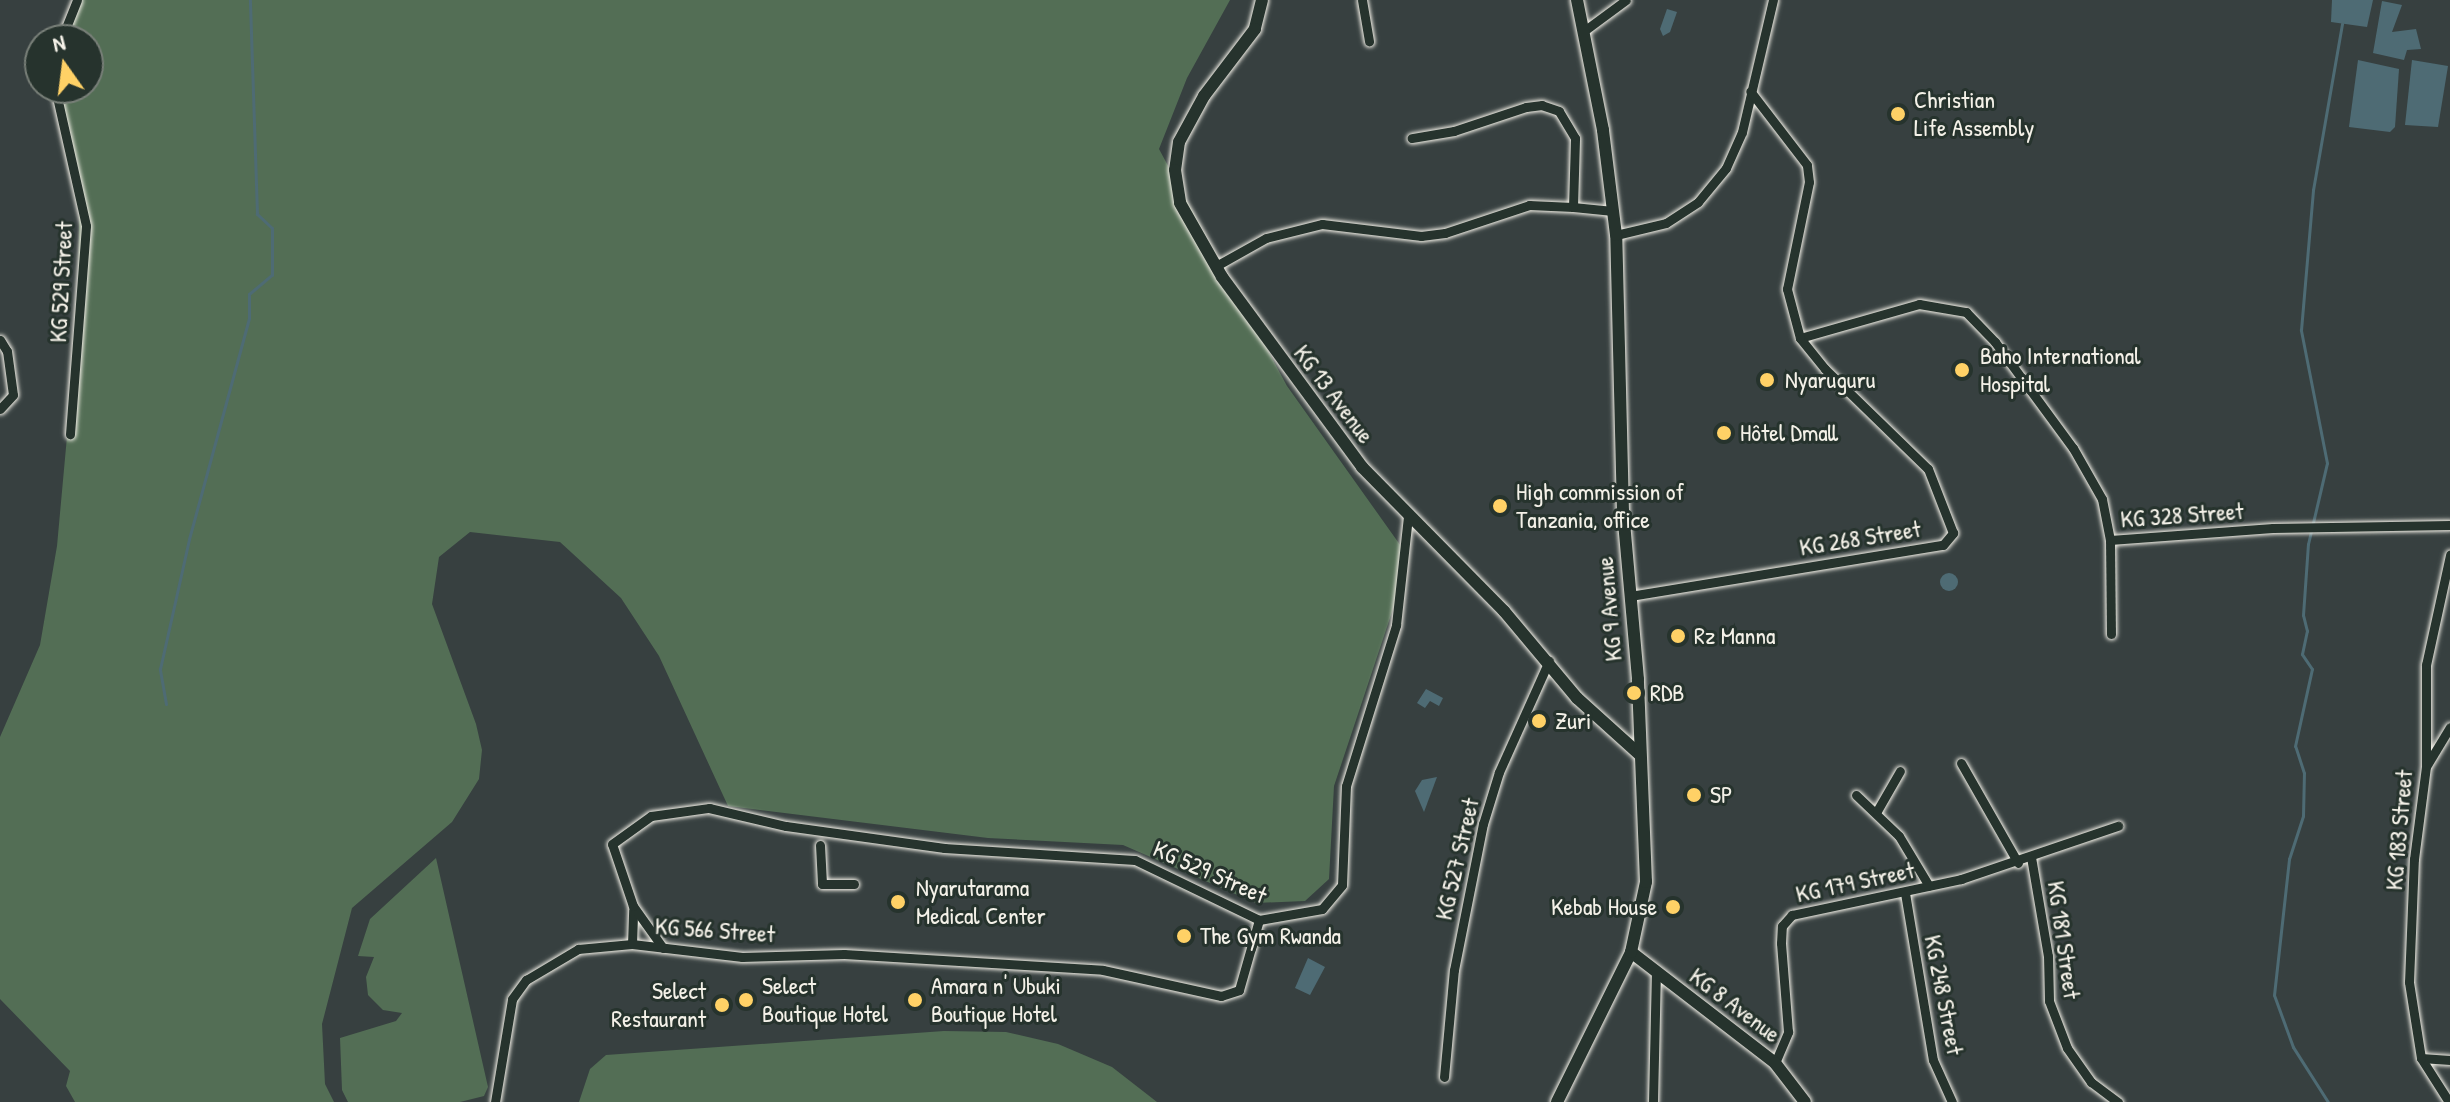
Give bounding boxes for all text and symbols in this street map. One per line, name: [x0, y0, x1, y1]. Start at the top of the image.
north arrow: [24, 24, 104, 104]
text: N: [49, 27, 68, 59]
place label: Christian Life Assembly: [1914, 86, 2034, 142]
marker: Christian Life Assembly: [1889, 105, 1907, 123]
street label: KG 529 Street: [43, 221, 79, 343]
street label: KG 13 Avenue: [1288, 339, 1380, 449]
place label: Baho International Hospital: [1980, 342, 2141, 398]
marker: Baho International Hospital: [1951, 359, 1973, 381]
place label: Nyaruguru: [1785, 366, 1875, 394]
marker: Nyaruguru: [1756, 369, 1778, 391]
place label: Hôtel Dmall: [1740, 419, 1838, 447]
marker: Hôtel Dmall: [1715, 424, 1733, 442]
place label: High commission of Tanzania, office: [1516, 478, 1684, 534]
street label: KG 328 Street: [2119, 496, 2245, 534]
marker: High commission of Tanzania, office: [1491, 497, 1509, 515]
street label: KG 268 Street: [1797, 514, 1923, 562]
street label: KG 9 Avenue: [1590, 556, 1628, 662]
place label: Rz Manna: [1694, 622, 1775, 650]
marker: Rz Manna: [1669, 627, 1687, 645]
place label: RDB: [1650, 679, 1684, 707]
marker: RDB: [1625, 684, 1643, 702]
place label: Zuri: [1555, 707, 1591, 735]
marker: Zuri: [1530, 712, 1548, 730]
street label: KG 183 Street: [2379, 769, 2419, 891]
place label: SP: [1710, 781, 1733, 809]
marker: SP: [1685, 786, 1703, 804]
street label: KG 527 Street: [1429, 795, 1485, 923]
street label: KG 529 Street: [1149, 834, 1271, 910]
street label: KG 179 Street: [1793, 855, 1917, 909]
place label: Nyarutarama Medical Center: [916, 874, 1046, 930]
street label: KG 181 Street: [2041, 879, 2087, 1001]
marker: Nyarutarama Medical Center: [887, 891, 909, 913]
place label: Kebab House: [1551, 893, 1657, 921]
marker: Kebab House: [1664, 898, 1682, 916]
street label: KG 566 Street: [654, 911, 776, 949]
place label: The Gym Rwanda: [1200, 922, 1341, 950]
marker: The Gym Rwanda: [1175, 927, 1193, 945]
street label: KG 248 Street: [1918, 933, 1970, 1057]
street label: KG 8 Avenue: [1684, 961, 1786, 1049]
place label: Select Boutique Hotel: [762, 972, 888, 1028]
place label: Amara n' Ubuki Boutique Hotel: [931, 972, 1061, 1028]
place label: Select Restaurant: [611, 977, 706, 1033]
marker: Select Boutique Hotel: [737, 991, 755, 1009]
marker: Amara n' Ubuki Boutique Hotel: [906, 991, 924, 1009]
marker: Select Restaurant: [713, 996, 731, 1014]

